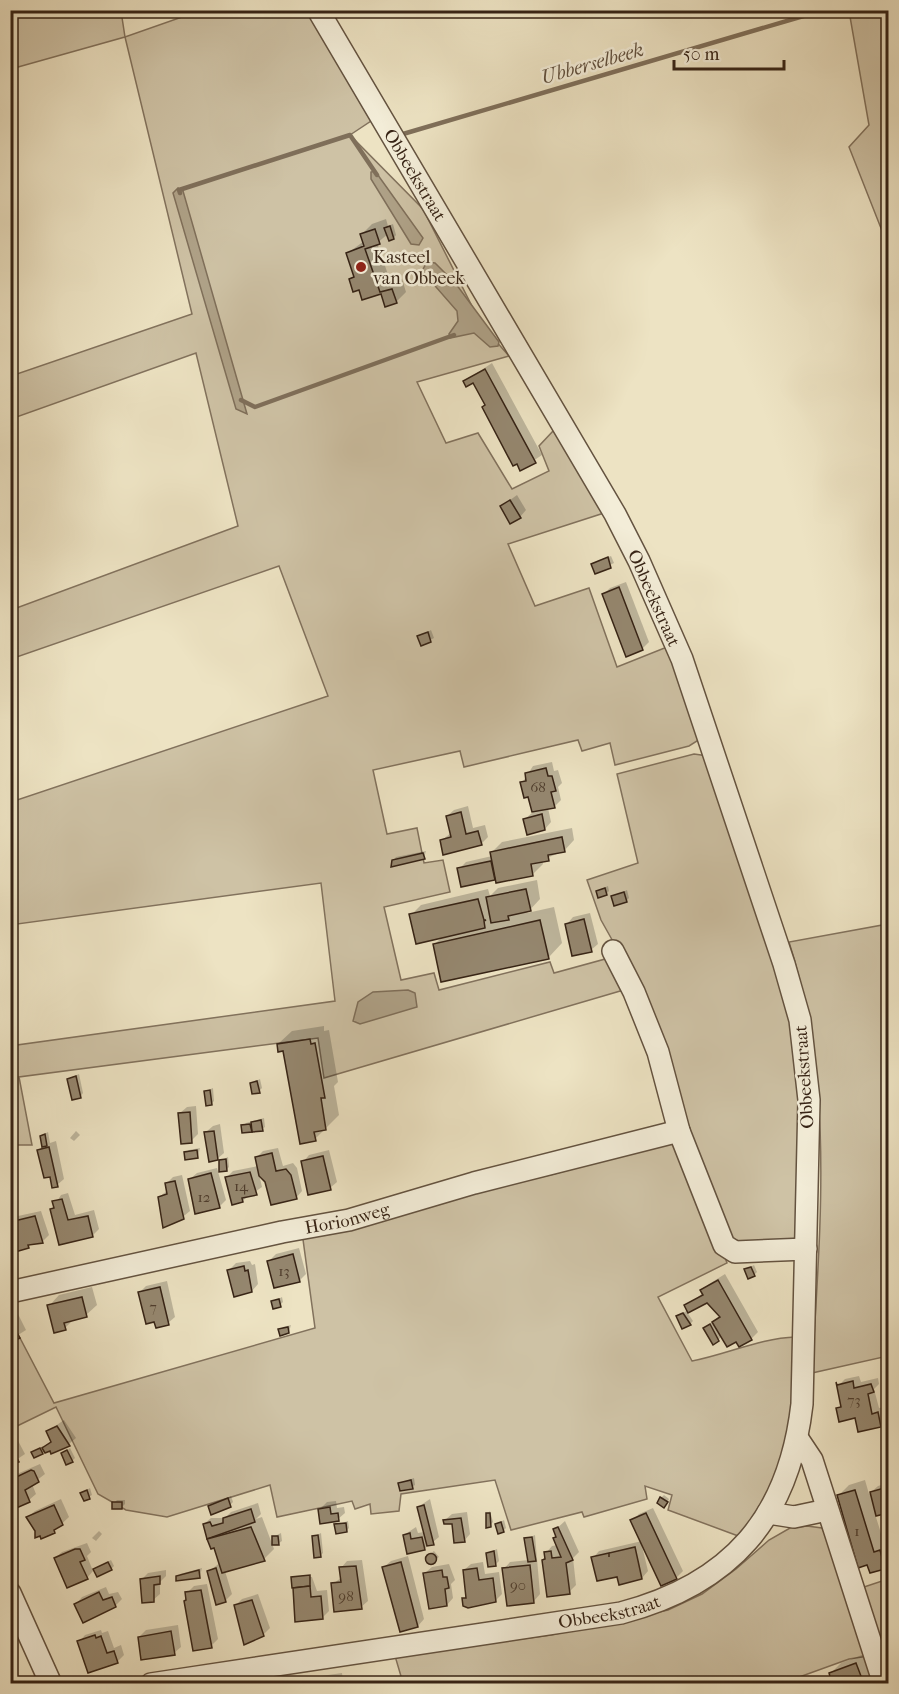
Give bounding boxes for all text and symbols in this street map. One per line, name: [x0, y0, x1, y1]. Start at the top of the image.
scale bar: [674, 33, 784, 71]
water label: Ubberselbeek: [538, 38, 646, 89]
text: 50 m: [683, 44, 720, 65]
street label: Obbeekstraat: [379, 125, 451, 226]
place label: Kasteel van Obbeek: [373, 247, 465, 289]
marker: Kasteel van Obbeek: [354, 260, 368, 274]
street label: Obbeekstraat: [623, 547, 684, 650]
house number: 68: [530, 778, 546, 796]
street label: Obbeekstraat: [790, 1024, 819, 1129]
house number: 14: [234, 1177, 249, 1195]
house number: 12: [197, 1188, 211, 1206]
street label: Horionweg: [303, 1198, 392, 1239]
house number: 13: [278, 1262, 290, 1280]
house number: 7: [149, 1298, 157, 1316]
house number: 73: [847, 1391, 861, 1409]
house number: 1: [854, 1522, 860, 1540]
house number: 90: [510, 1576, 526, 1594]
house number: 98: [338, 1587, 354, 1605]
street label: Obbeekstraat: [557, 1591, 664, 1633]

